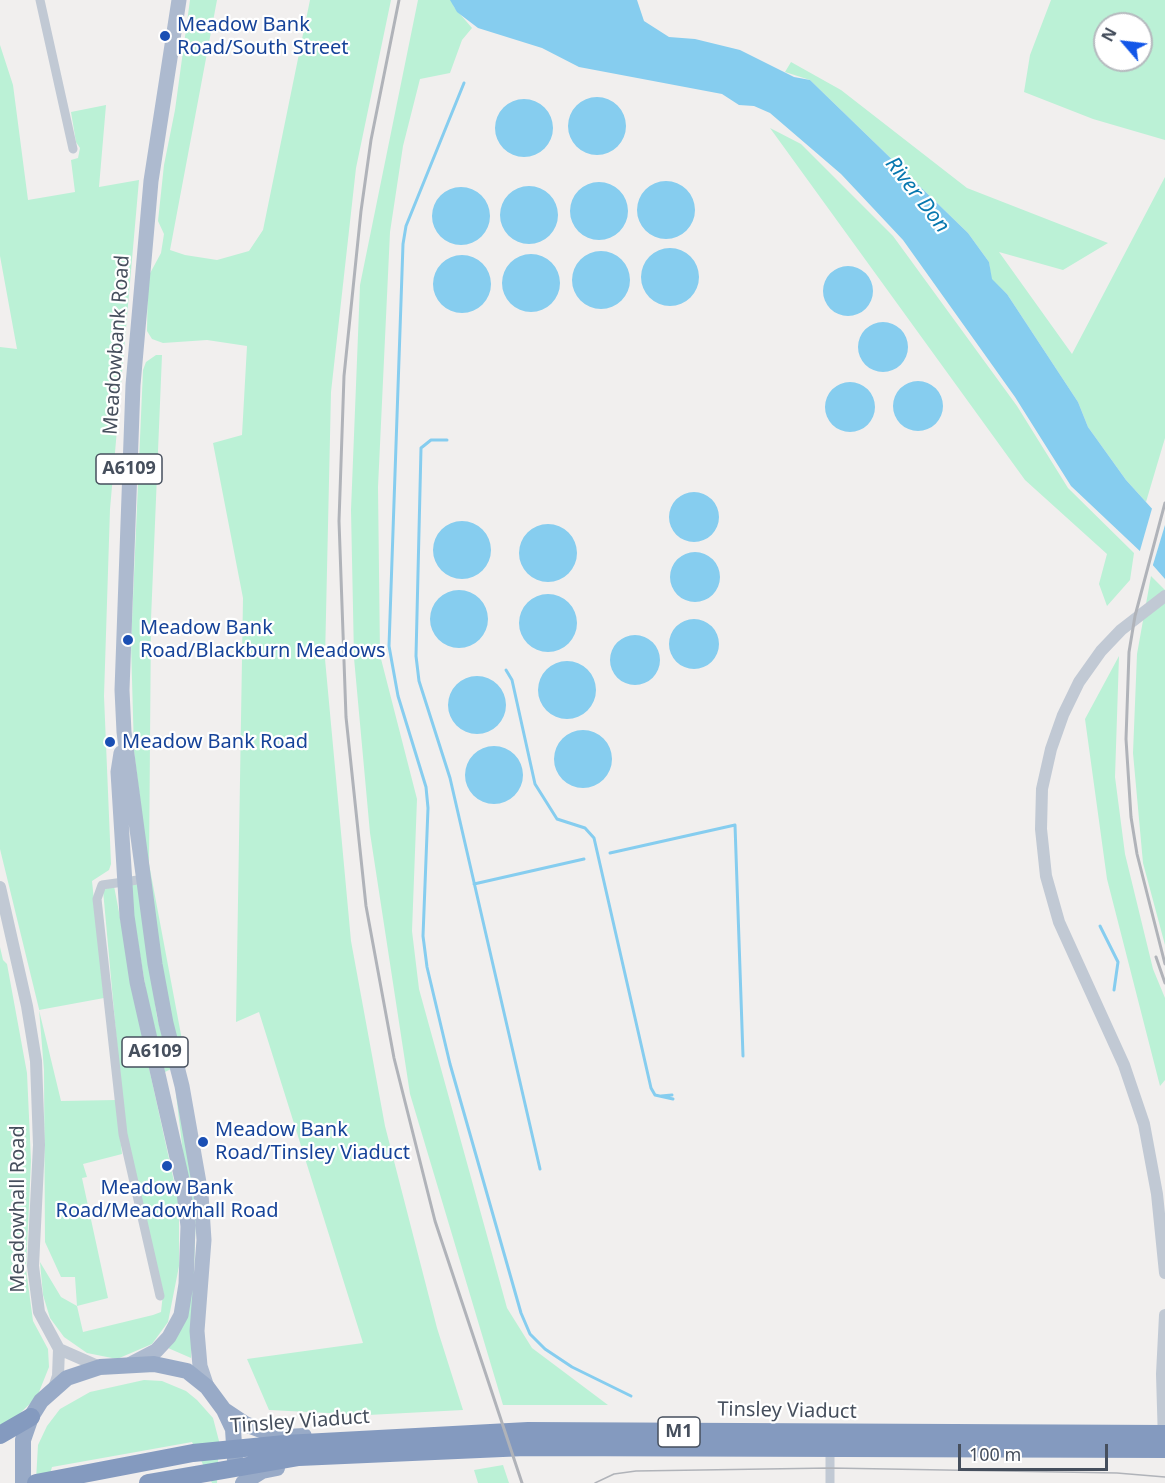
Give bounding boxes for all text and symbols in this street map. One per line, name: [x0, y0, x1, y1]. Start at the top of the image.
north arrow: [1093, 12, 1153, 72]
place label: Meadow Bank Road/South Street: [177, 13, 349, 60]
text: N: [1096, 24, 1122, 45]
marker: Meadow Bank Road/South Street: [158, 29, 172, 43]
water label: River Don: [880, 152, 954, 238]
street label: Meadowbank Road: [99, 254, 135, 436]
road number: A6109: [96, 454, 162, 484]
place label: Meadow Bank Road/Blackburn Meadows: [140, 616, 386, 663]
marker: Meadow Bank Road/Blackburn Meadows: [121, 633, 135, 647]
place label: Meadow Bank Road: [122, 730, 308, 754]
marker: Meadow Bank Road: [103, 735, 117, 749]
road number: A6109: [122, 1037, 188, 1067]
place label: Meadow Bank Road/Tinsley Viaduct: [215, 1118, 410, 1165]
street label: Meadowhall Road: [6, 1125, 30, 1293]
marker: Meadow Bank Road/Tinsley Viaduct: [196, 1135, 210, 1149]
marker: Meadow Bank Road/Meadowhall Road: [160, 1159, 174, 1173]
place label: Meadow Bank Road/Meadowhall Road: [55, 1176, 279, 1223]
street label: Tinsley Viaduct: [717, 1398, 857, 1424]
street label: Tinsley Viaduct: [230, 1405, 370, 1439]
road number: M1: [658, 1417, 700, 1447]
scale bar: [961, 1432, 1111, 1470]
text: 100 m: [969, 1442, 1021, 1466]

